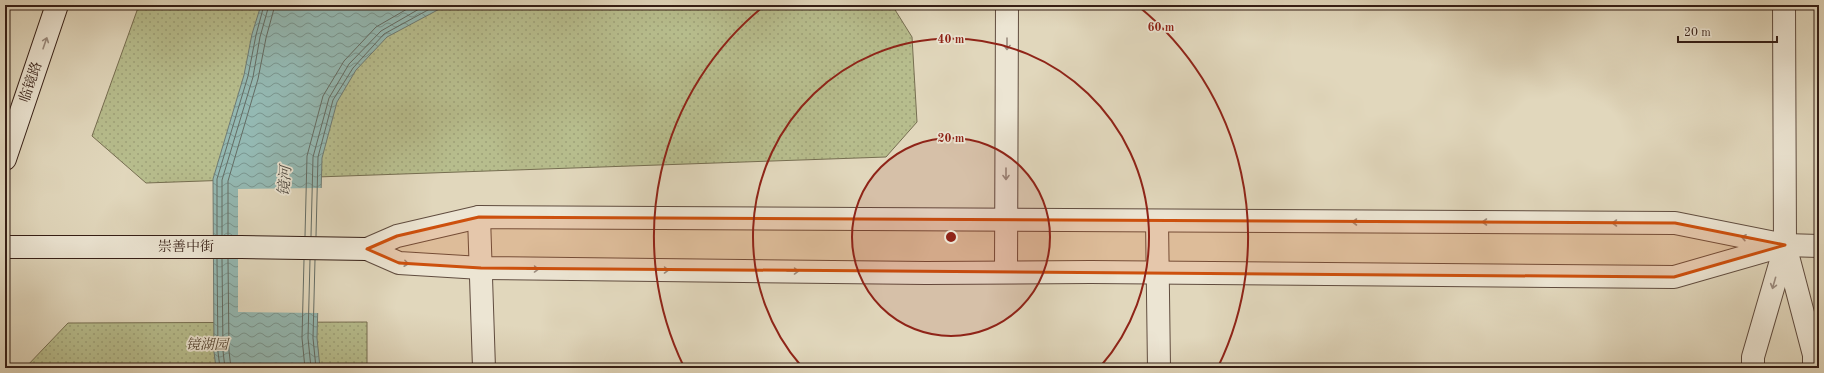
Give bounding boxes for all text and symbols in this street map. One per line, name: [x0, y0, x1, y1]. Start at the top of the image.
scale bar: [1678, 18, 1777, 44]
text: 60 m: [1148, 22, 1175, 34]
text: 20 m: [1684, 27, 1711, 39]
text: 40 m: [938, 34, 965, 46]
one-way arrow: [41, 37, 49, 49]
one-way arrow: [1003, 37, 1011, 50]
street label: 临镜路: [17, 60, 44, 104]
text: 20 m: [938, 133, 965, 145]
water label: 镜河: [275, 162, 295, 197]
one-way arrow: [1002, 167, 1010, 180]
one-way arrow: [1352, 218, 1365, 226]
one-way arrow: [1482, 218, 1495, 226]
one-way arrow: [1612, 219, 1625, 227]
centre of rings: [944, 230, 958, 244]
one-way arrow: [1741, 233, 1754, 241]
street label: 崇善中街: [158, 239, 214, 254]
one-way arrow: [396, 259, 409, 267]
one-way arrow: [526, 265, 539, 273]
one-way arrow: [656, 266, 669, 274]
one-way arrow: [786, 267, 799, 275]
one-way arrow: [1770, 276, 1777, 289]
park label: 镜湖园: [186, 337, 230, 352]

